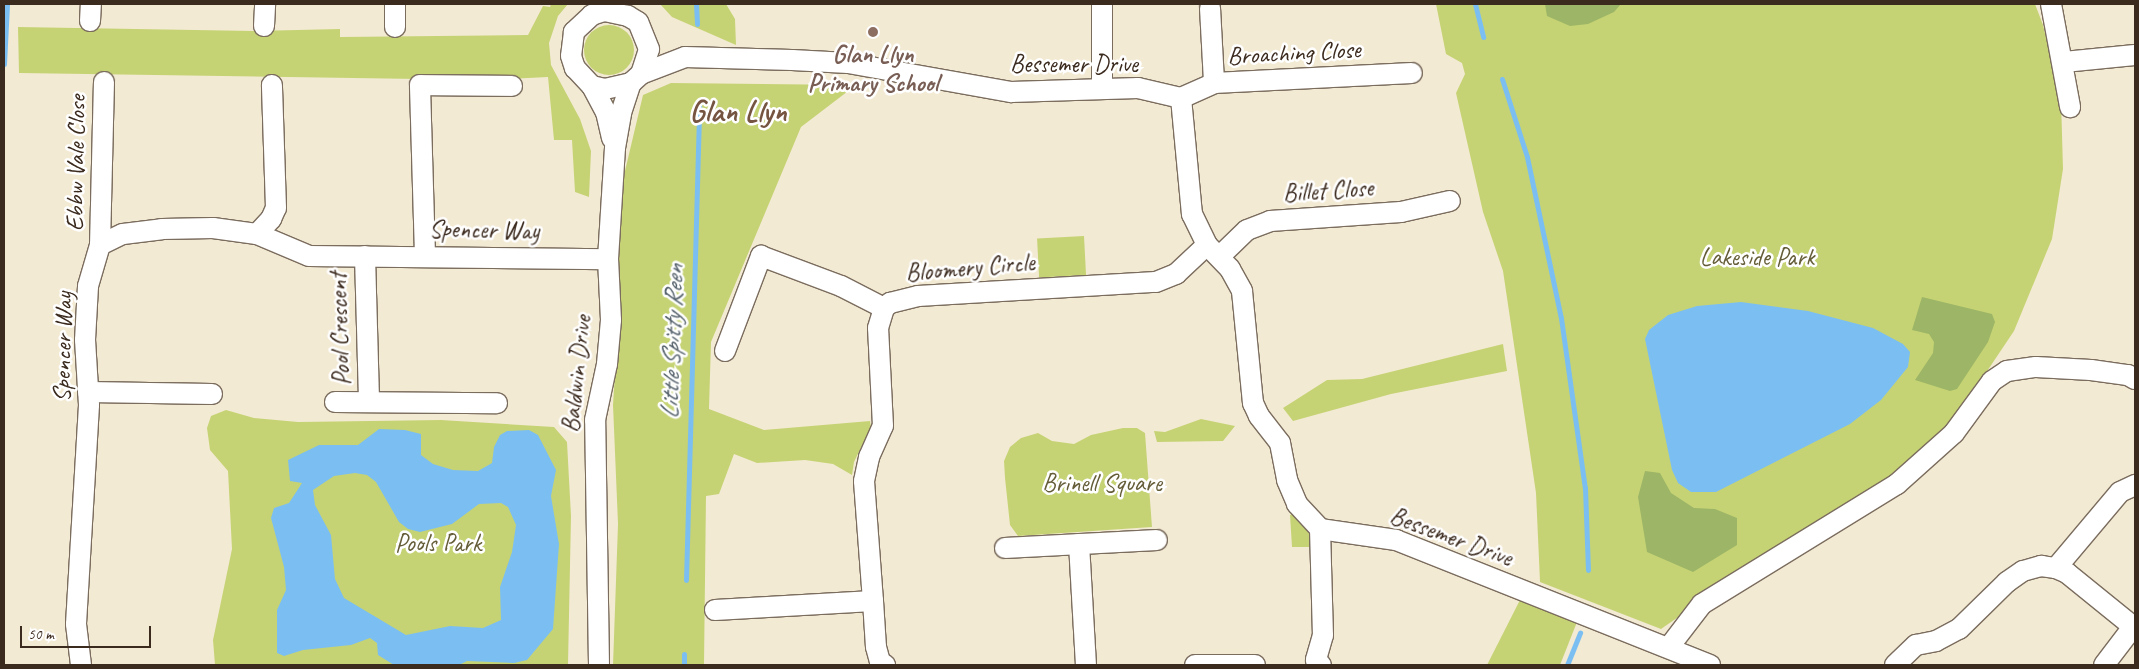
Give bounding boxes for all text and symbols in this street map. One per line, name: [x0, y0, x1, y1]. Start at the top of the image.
marker: Glan Llyn Primary School: [867, 26, 879, 38]
street label: Broaching Close: [1227, 35, 1361, 71]
place label: Glan Llyn Primary School: [808, 40, 938, 99]
street label: Bessemer Drive: [1010, 49, 1138, 79]
district label: Glan Llyn: [689, 93, 787, 129]
street label: Ebbw Vale Close: [60, 95, 92, 231]
street label: Billet Close: [1282, 173, 1374, 209]
street label: Spencer Way: [429, 214, 539, 246]
park label: Lakeside Park: [1699, 242, 1815, 272]
street label: Bloomery Circle: [905, 247, 1035, 289]
water label: Little Spitty Reen: [654, 264, 690, 420]
street label: Pool Crescent: [323, 272, 357, 386]
street label: Spencer Way: [47, 292, 79, 402]
street label: Baldwin Drive: [556, 314, 598, 434]
park label: Brinell Square: [1043, 468, 1161, 498]
street label: Bessemer Drive: [1386, 501, 1516, 573]
park label: Pools Park: [395, 528, 481, 558]
scale bar: [22, 616, 154, 648]
text: 50 m: [28, 625, 54, 644]

